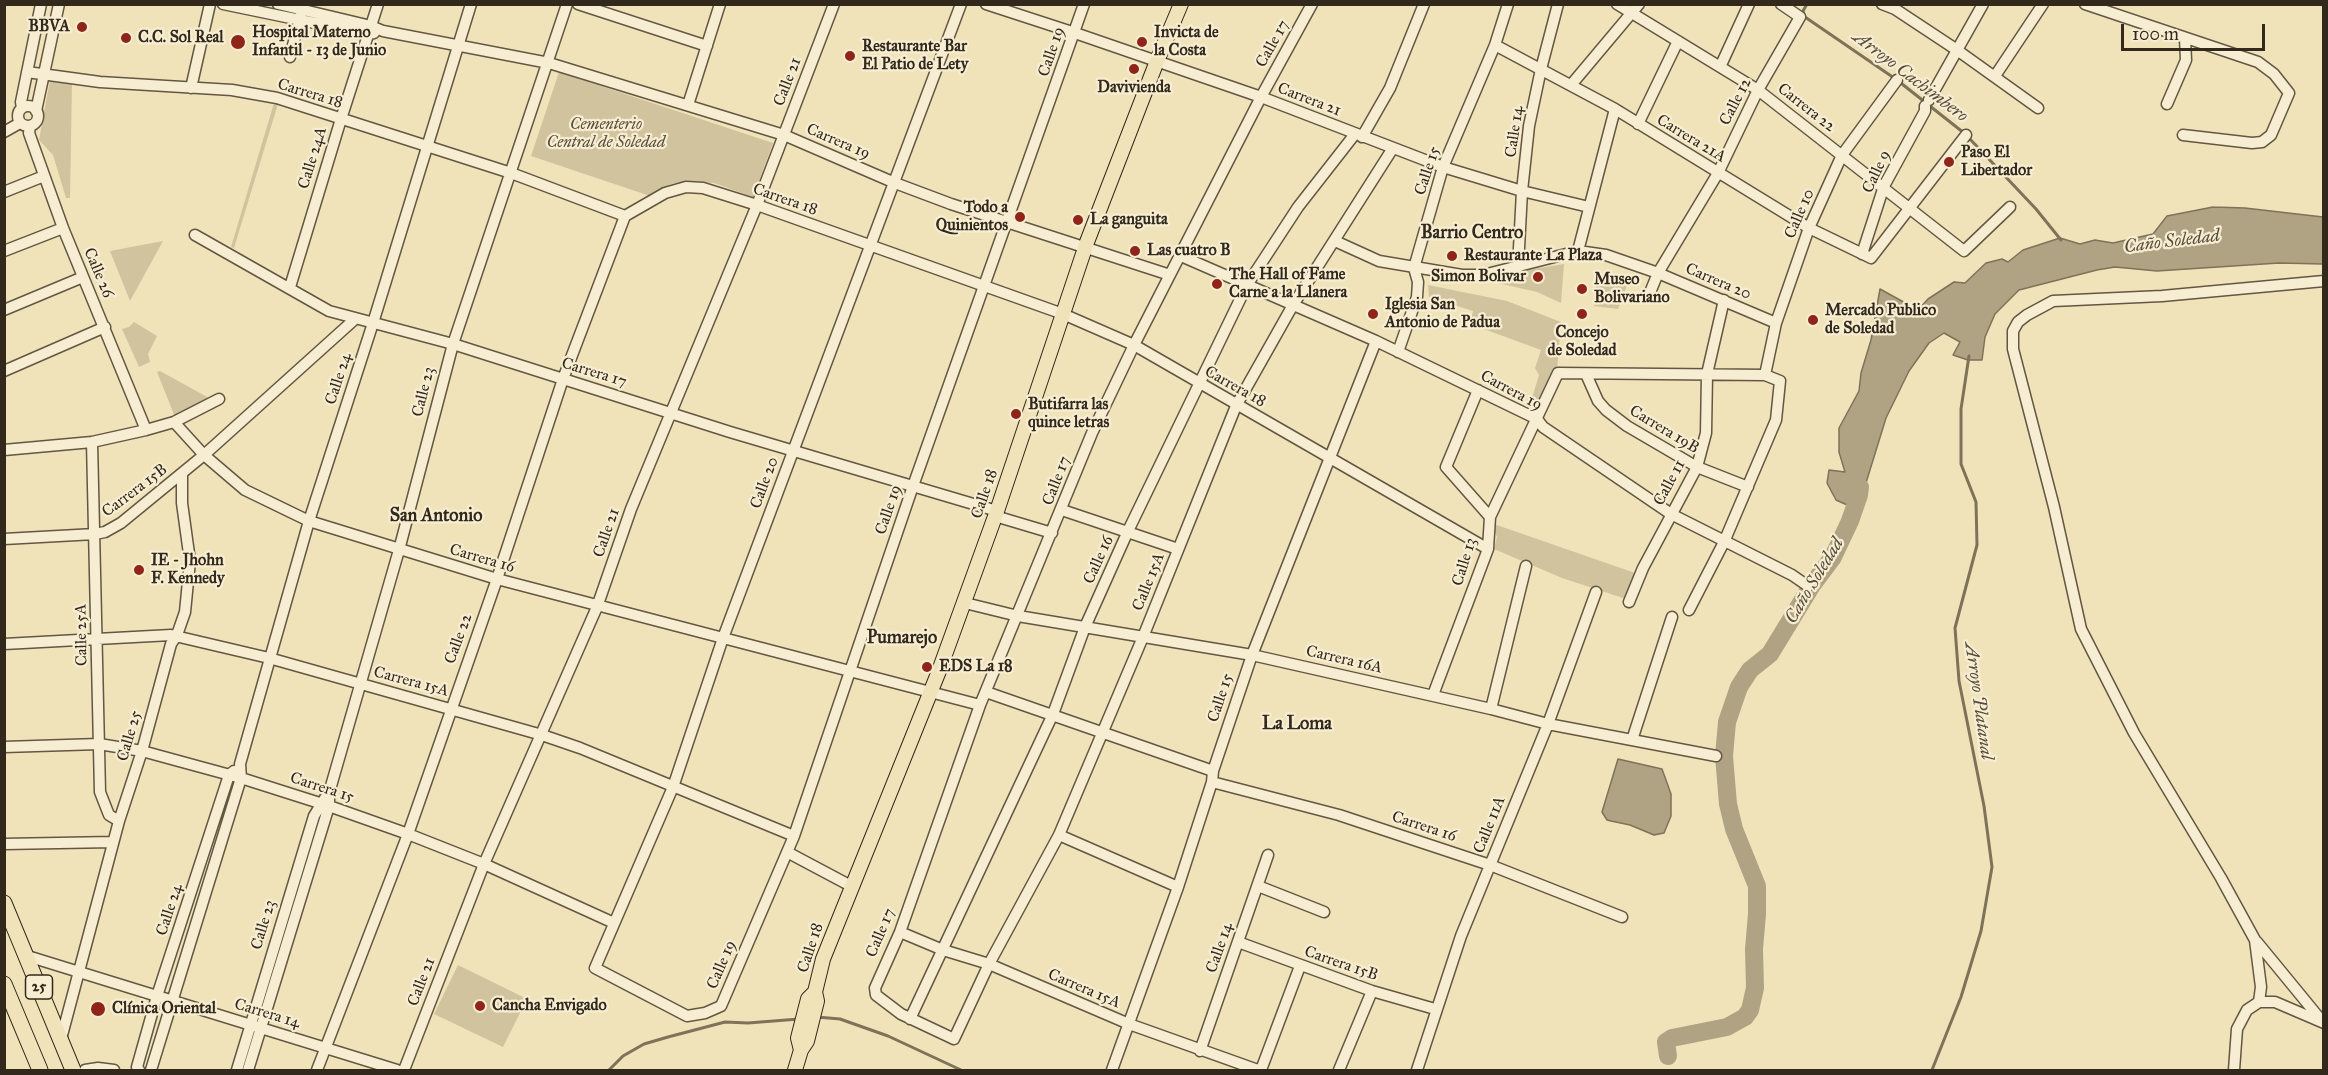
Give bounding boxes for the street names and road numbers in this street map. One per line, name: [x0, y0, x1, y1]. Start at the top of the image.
street label: Calle 17: [1252, 17, 1294, 71]
street label: Calle 19: [1035, 25, 1069, 79]
street label: Calle 21: [770, 55, 806, 109]
street label: Carrera 18: [275, 75, 345, 113]
street label: Calle 12: [1716, 75, 1756, 129]
street label: Carrera 21: [1274, 79, 1344, 121]
street label: Carrera 22: [1773, 79, 1839, 137]
street label: Calle 14: [1502, 105, 1528, 159]
street label: Carrera 21A: [1653, 111, 1729, 167]
street label: Carrera 19: [803, 120, 873, 164]
street label: Calle 24A: [294, 125, 332, 191]
street label: Calle 15: [1411, 144, 1445, 198]
street label: Calle 9: [1859, 148, 1895, 196]
street label: Carrera 18: [750, 180, 820, 220]
street label: Calle 10: [1781, 186, 1819, 242]
street label: Calle 26: [79, 245, 117, 301]
street label: Carrera 20: [1682, 260, 1754, 304]
street label: Calle 24: [322, 351, 356, 407]
street label: Carrera 17: [559, 354, 629, 392]
street label: Carrera 18: [1201, 362, 1269, 412]
street label: Calle 23: [409, 365, 439, 419]
street label: Carrera 19: [1477, 367, 1545, 415]
street label: Carrera 19B: [1626, 402, 1702, 458]
street label: Calle 17: [1039, 454, 1075, 508]
street label: Calle 20: [747, 455, 783, 511]
street label: Calle 11: [1650, 457, 1690, 509]
street label: Carrera 15B: [99, 460, 171, 522]
street label: Calle 18: [968, 467, 1002, 521]
street label: Calle 19: [872, 483, 906, 537]
street label: Calle 21: [590, 506, 624, 560]
street label: Calle 16: [1080, 533, 1118, 587]
street label: Calle 13: [1449, 536, 1481, 588]
street label: Carrera 16: [447, 541, 517, 577]
street label: Calle 15A: [1129, 550, 1169, 614]
street label: Calle 25A: [72, 604, 92, 666]
street label: Calle 22: [441, 611, 477, 667]
street label: Carrera 16A: [1304, 642, 1384, 678]
street label: Carrera 15A: [371, 663, 451, 701]
street label: Calle 15: [1204, 671, 1238, 725]
street label: Calle 25: [114, 709, 146, 763]
street label: Carrera 15: [288, 769, 356, 807]
street label: Calle 11A: [1470, 794, 1510, 856]
street label: Carrera 16: [1389, 808, 1459, 846]
street label: Calle 24: [153, 882, 187, 938]
street label: Calle 23: [247, 898, 281, 952]
street label: Calle 17: [862, 906, 900, 960]
street label: Calle 14: [1203, 920, 1237, 976]
street label: Calle 18: [794, 921, 828, 975]
street label: Calle 19: [703, 938, 741, 992]
street label: Carrera 15B: [1302, 942, 1380, 986]
street label: Calle 21: [404, 955, 440, 1009]
street label: Carrera 15A: [1045, 965, 1123, 1013]
road number: 25: [26, 975, 52, 999]
street label: Carrera 14: [232, 995, 302, 1033]

